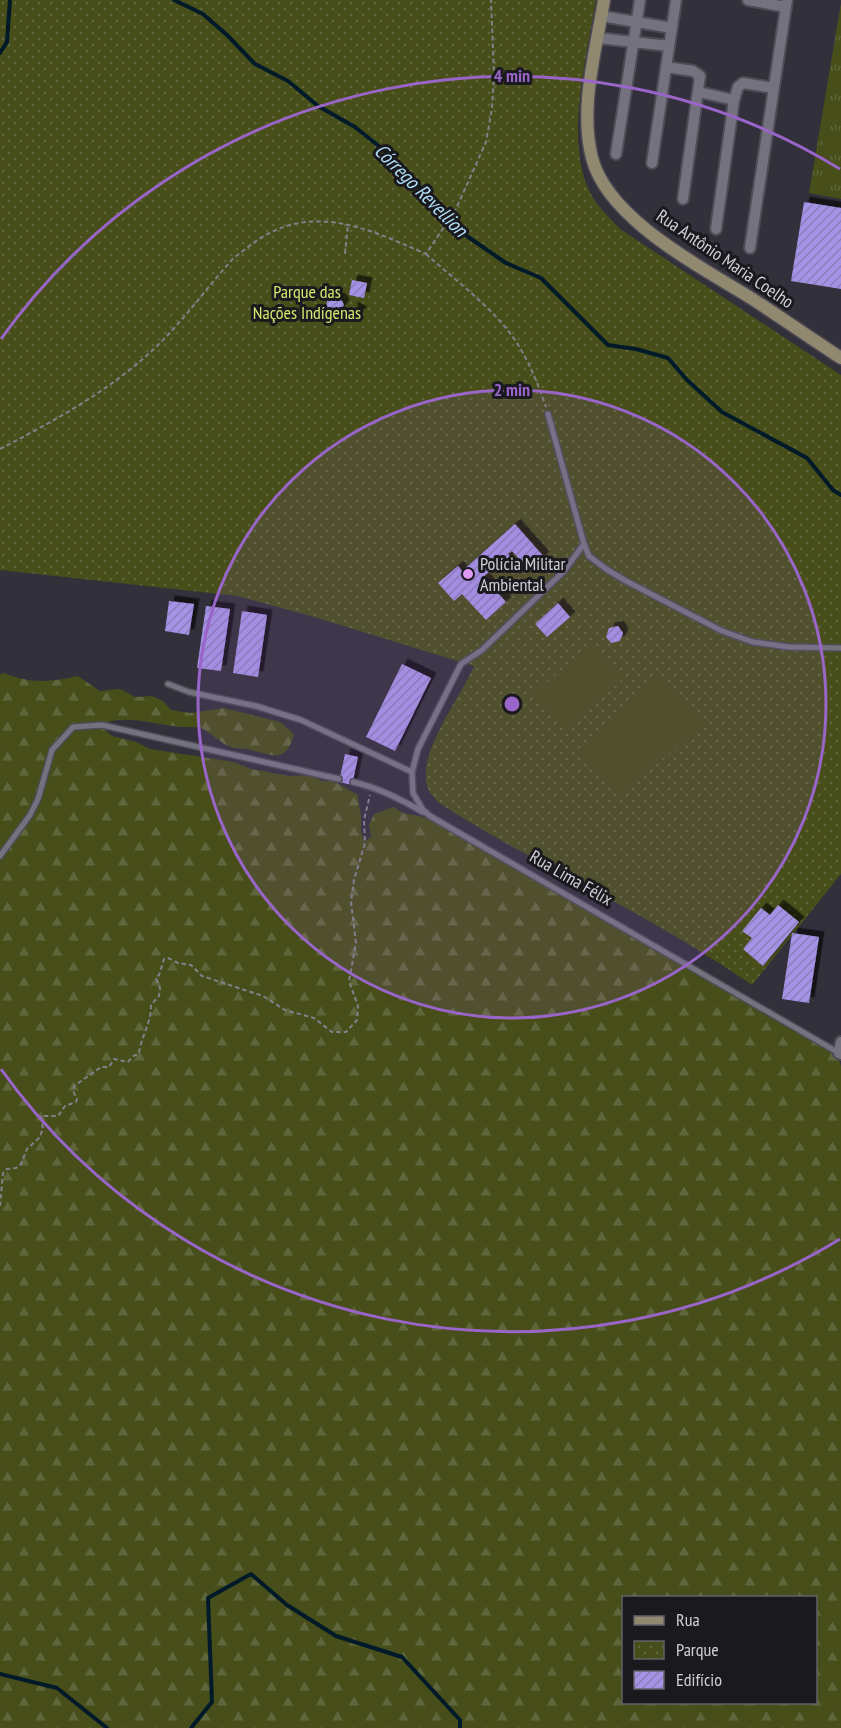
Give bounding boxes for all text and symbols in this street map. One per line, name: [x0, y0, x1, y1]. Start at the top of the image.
text: 4 min: [494, 64, 530, 87]
water label: Córrego Revellion: [369, 138, 474, 243]
street label: Rua Antônio Maria Coelho: [652, 204, 799, 313]
park label: Parque das Nações Indígenas: [253, 280, 361, 324]
text: 2 min: [494, 378, 530, 401]
place label: Polícia Militar Ambiental: [480, 552, 565, 596]
marker: Polícia Militar Ambiental: [461, 567, 475, 581]
centre of rings: [502, 694, 522, 714]
street label: Rua Lima Félix: [526, 845, 617, 911]
legend: [622, 1596, 817, 1704]
text: Rua: [676, 1608, 700, 1631]
text: Parque: [676, 1638, 719, 1661]
text: Edifício: [676, 1668, 722, 1691]

